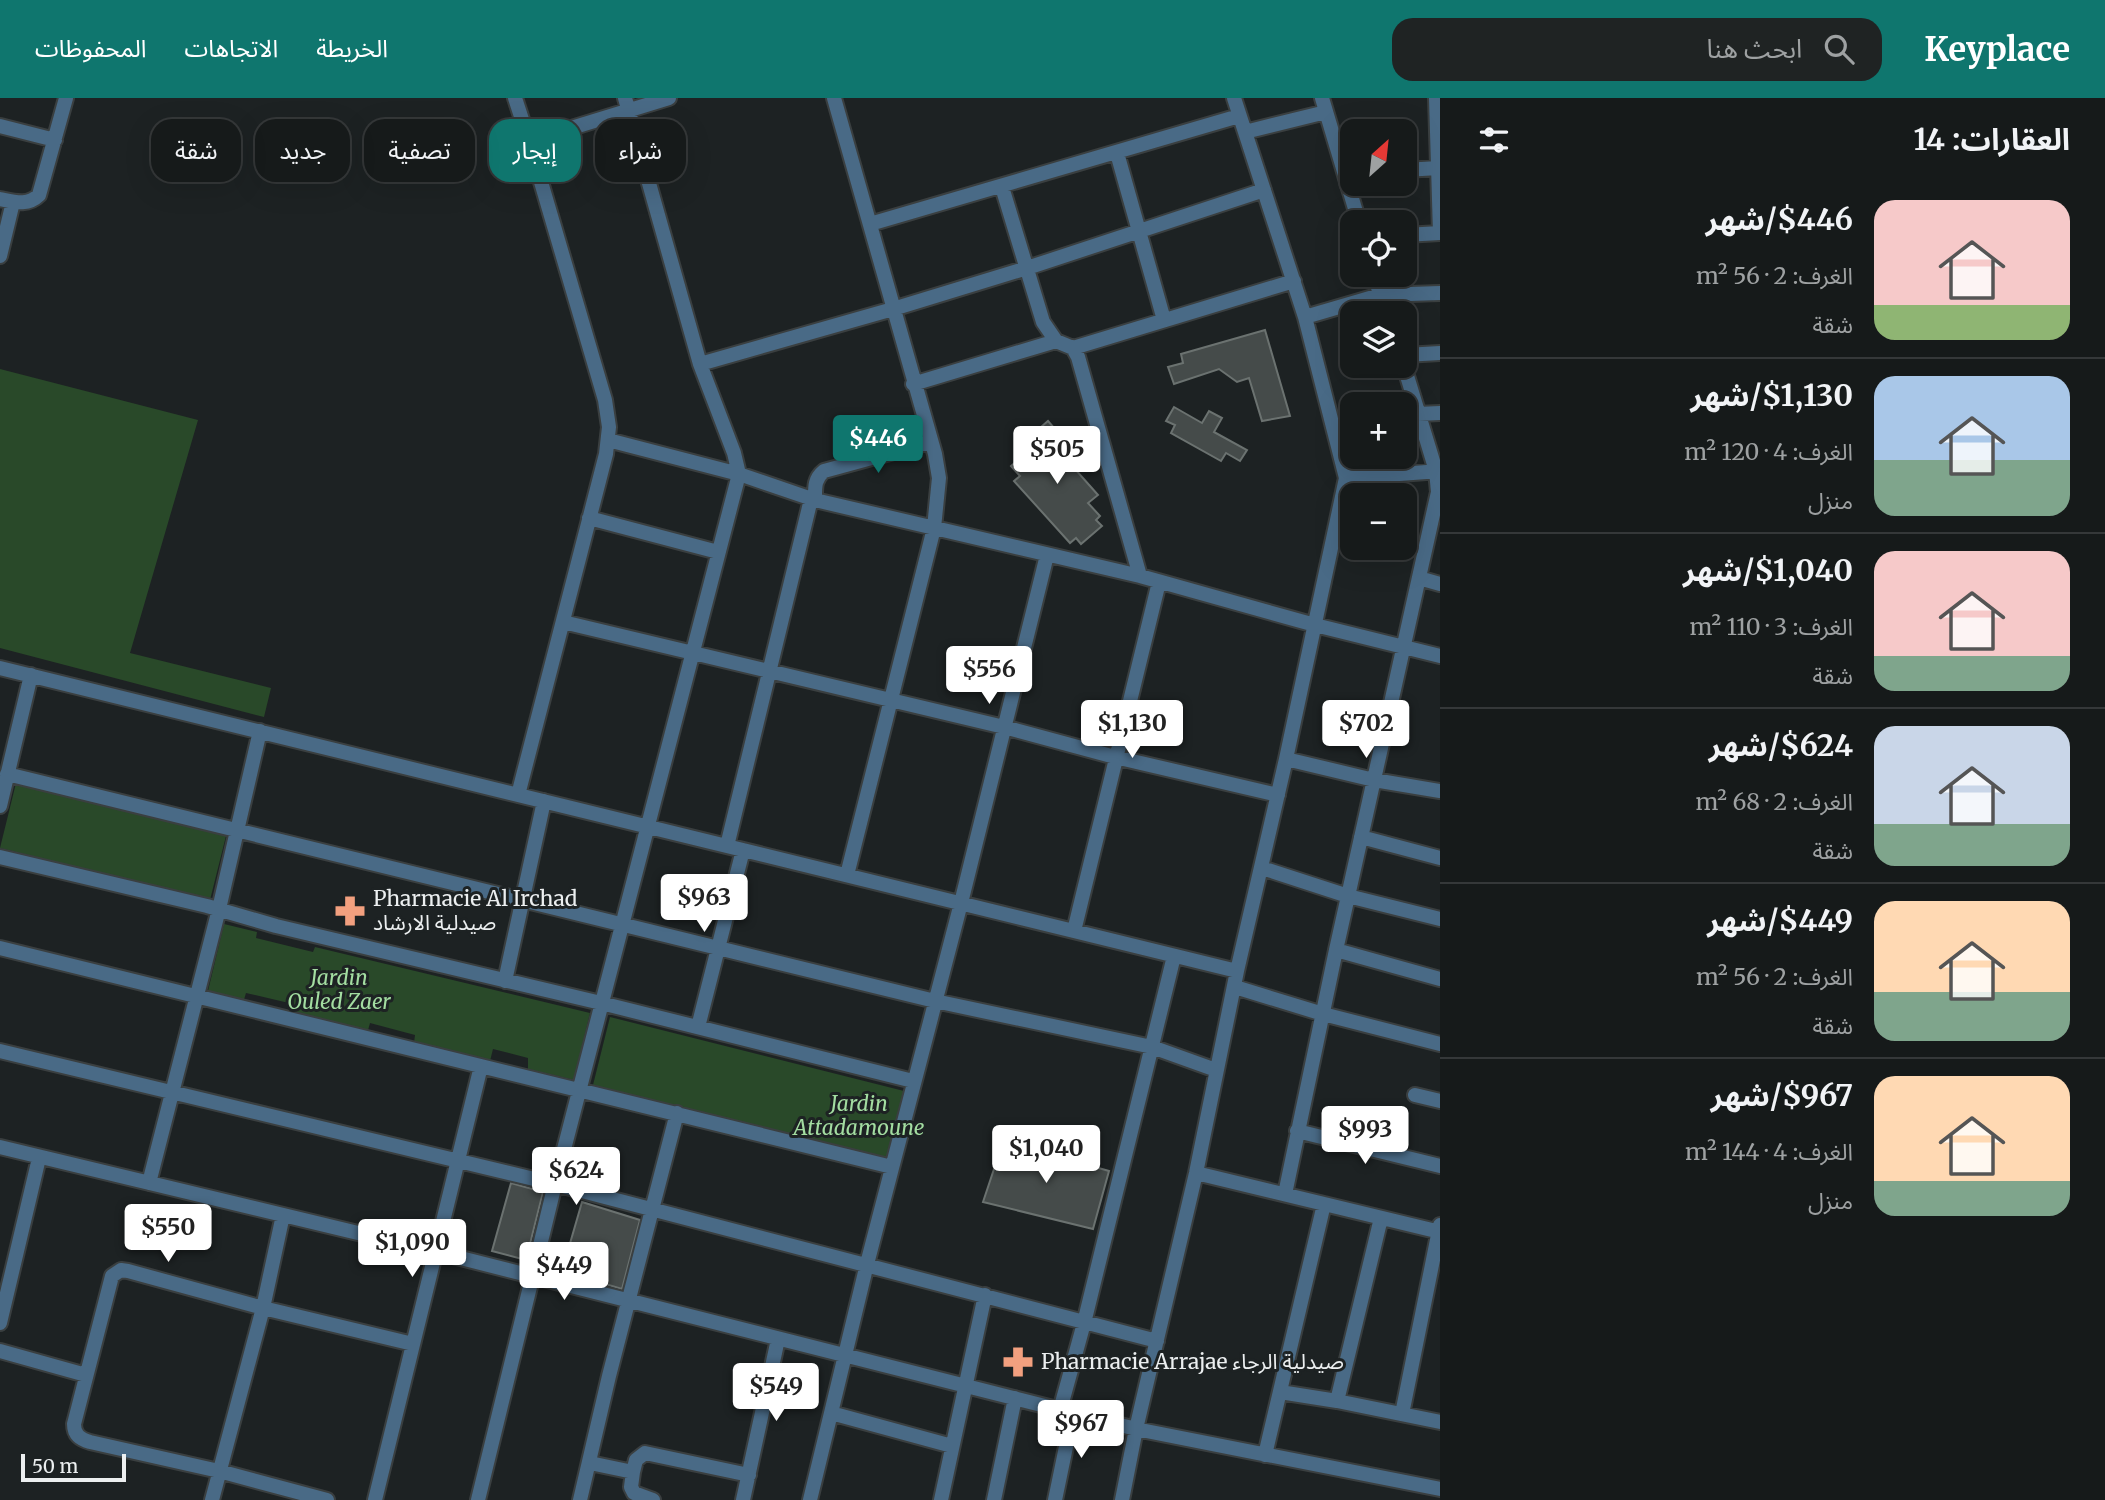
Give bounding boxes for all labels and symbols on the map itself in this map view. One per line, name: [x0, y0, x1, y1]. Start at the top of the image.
north arrow: [1340, 119, 1418, 196]
pin: $446: [837, 416, 919, 475]
pin: $505: [1016, 426, 1098, 486]
pin: $556: [948, 646, 1030, 706]
pin: $1,130: [1075, 700, 1189, 760]
pin: $702: [1325, 700, 1407, 760]
pin: $963: [663, 874, 745, 934]
place label: Pharmacie Al Irchad صيدلية الارشاد: [373, 885, 578, 936]
pharmacy icon: Pharmacie Al Irchad صيدلية الارشاد: [333, 894, 367, 928]
park label: Jardin Ouled Zaer: [287, 964, 391, 1015]
park label: Jardin Attadamoune: [791, 1090, 925, 1141]
pin: $993: [1324, 1107, 1406, 1166]
pin: $1,040: [989, 1126, 1103, 1185]
pin: $624: [535, 1148, 617, 1207]
pin: $550: [127, 1204, 209, 1264]
pin: $1,090: [355, 1220, 469, 1279]
pin: $449: [523, 1242, 605, 1302]
pharmacy icon: Pharmacie Arrajae صيدلية الرجاء: [1001, 1345, 1035, 1379]
place label: Pharmacie Arrajae صيدلية الرجاء: [1041, 1348, 1344, 1375]
pin: $549: [735, 1364, 817, 1423]
pin: $967: [1040, 1400, 1122, 1460]
scale bar: [21, 1451, 126, 1483]

